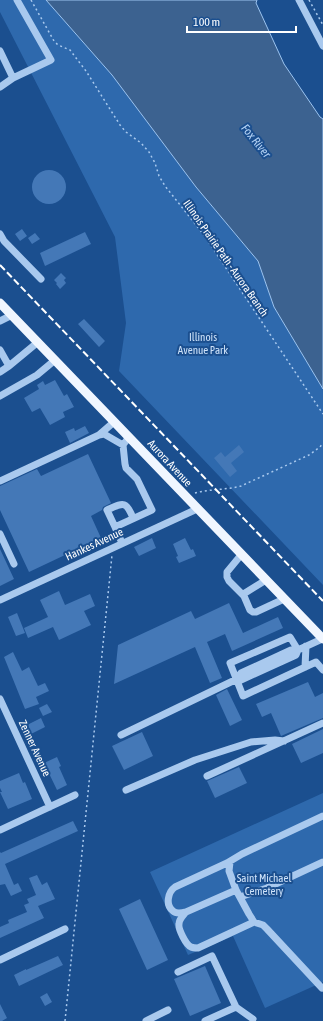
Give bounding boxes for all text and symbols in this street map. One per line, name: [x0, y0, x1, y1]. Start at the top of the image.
scale bar: [187, 8, 296, 34]
text: 100 m: [193, 15, 220, 29]
water label: Fox River: [238, 121, 274, 161]
street label: Illinois Prairie Path - Aurora Branch: [181, 197, 271, 319]
park label: Illinois Avenue Park: [178, 331, 228, 356]
street label: Aurora Avenue: [145, 437, 195, 489]
street label: Hankes Avenue: [63, 525, 125, 563]
street label: Zenner Avenue: [17, 718, 53, 778]
park label: Saint Michael Cemetery: [237, 872, 291, 897]

